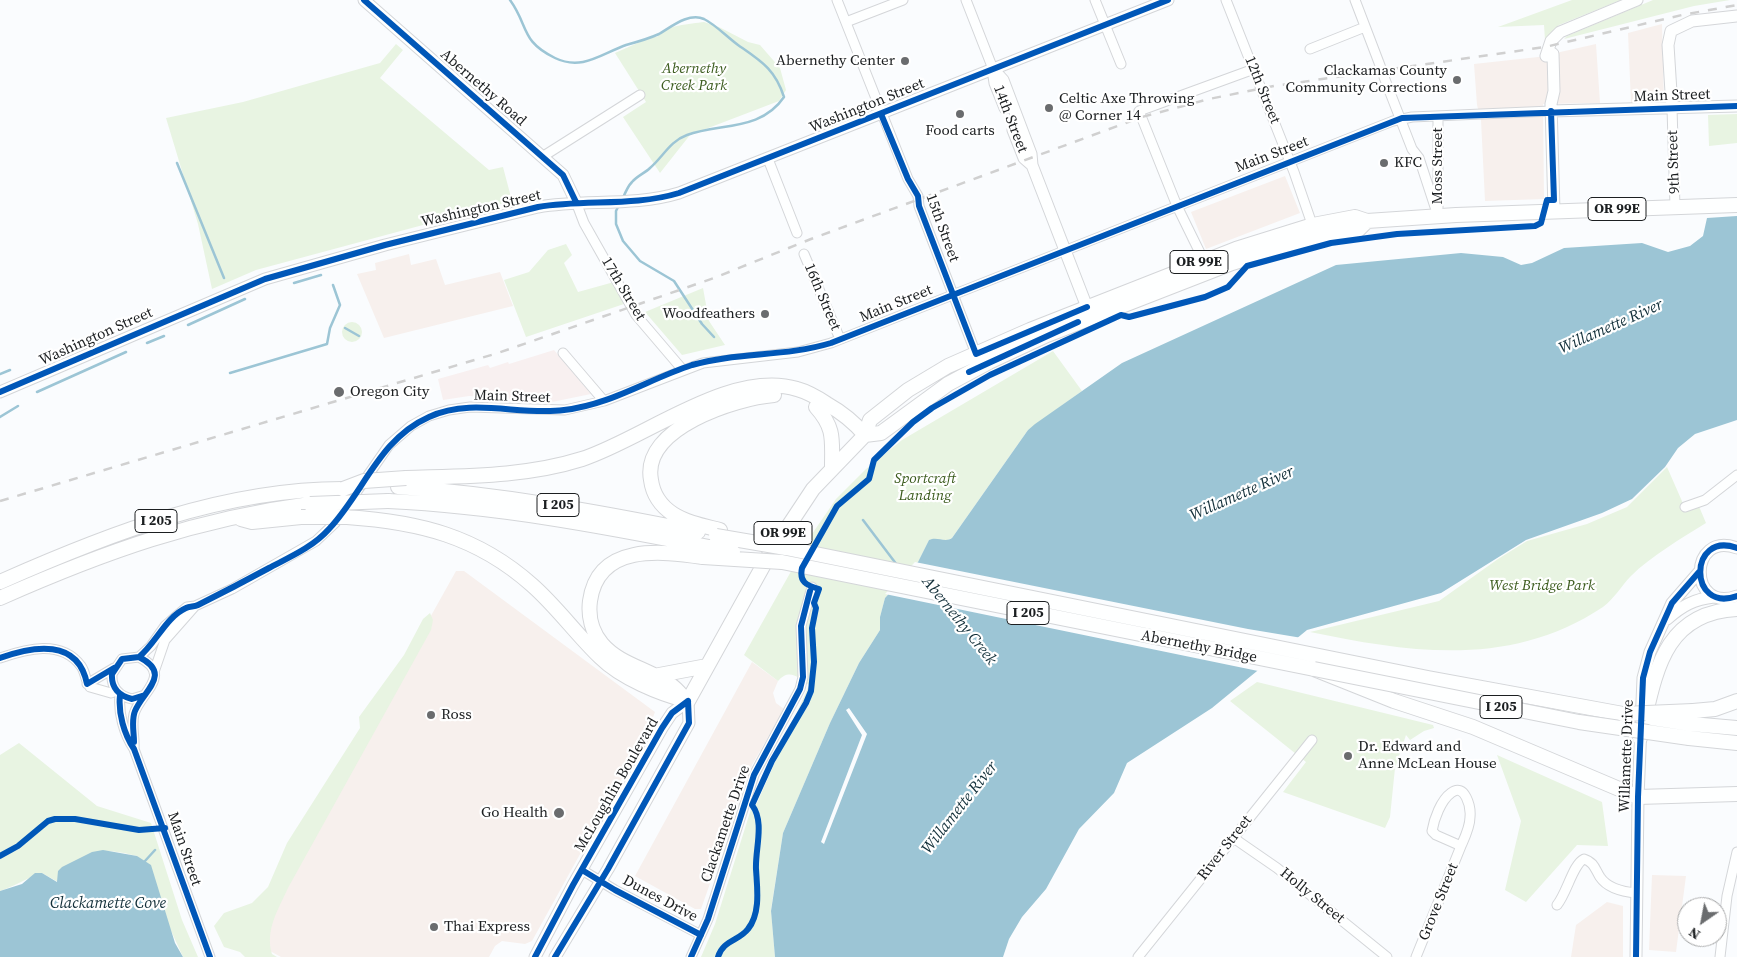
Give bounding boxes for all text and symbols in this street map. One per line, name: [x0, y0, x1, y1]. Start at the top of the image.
street label: Abernethy Road: [436, 46, 530, 130]
place label: Abernethy Center: [776, 52, 895, 70]
street label: 12th Street: [1240, 54, 1284, 126]
marker: Abernethy Center: [899, 55, 911, 67]
park label: Abernethy Creek Park: [661, 60, 727, 95]
place label: Clackamas County Community Corrections: [1286, 62, 1447, 97]
marker: Clackamas County Community Corrections: [1451, 74, 1463, 86]
street label: Washington Street: [807, 75, 927, 137]
street label: 14th Street: [989, 83, 1031, 155]
street label: Main Street: [1633, 86, 1711, 106]
place label: Celtic Axe Throwing @ Corner 14: [1059, 90, 1195, 125]
marker: Celtic Axe Throwing @ Corner 14: [1043, 102, 1055, 114]
marker: Food carts: [954, 108, 966, 120]
place label: Food carts: [925, 122, 995, 140]
street label: Moss Street: [1429, 128, 1447, 204]
street label: 9th Street: [1664, 130, 1684, 194]
street label: Main Street: [1233, 133, 1311, 177]
place label: KFC: [1394, 154, 1422, 172]
marker: KFC: [1378, 157, 1390, 169]
street label: Washington Street: [419, 186, 543, 232]
street label: 15th Street: [921, 191, 963, 265]
road number: OR 99E: [1588, 198, 1646, 220]
road number: OR 99E: [1170, 250, 1228, 274]
street label: 17th Street: [597, 254, 649, 324]
street label: 16th Street: [800, 261, 844, 333]
street label: Main Street: [857, 281, 935, 327]
water label: Willamette River: [1556, 295, 1666, 359]
street label: Washington Street: [37, 304, 155, 370]
place label: Woodfeathers: [662, 305, 755, 323]
marker: Woodfeathers: [759, 308, 771, 320]
place label: Oregon City: [350, 383, 429, 401]
marker: Oregon City: [332, 385, 346, 399]
street label: Main Street: [473, 387, 551, 407]
water label: Willamette River: [1187, 462, 1297, 526]
park label: Sportcraft Landing: [894, 470, 956, 505]
road number: I 205: [537, 494, 579, 516]
road number: I 205: [135, 510, 177, 532]
road number: OR 99E: [754, 522, 812, 544]
water label: Abernethy Creek: [918, 573, 1000, 669]
park label: West Bridge Park: [1489, 577, 1595, 595]
road number: I 205: [1007, 602, 1049, 624]
street label: Abernethy Bridge: [1139, 627, 1259, 667]
road number: I 205: [1480, 696, 1522, 719]
street label: Willamette Drive: [1616, 699, 1638, 813]
place label: Ross: [441, 706, 472, 724]
marker: Ross: [425, 709, 437, 721]
street label: McLoughlin Boulevard: [571, 715, 663, 855]
place label: Dr. Edward and Anne McLean House: [1358, 738, 1497, 773]
marker: Dr. Edward and Anne McLean House: [1342, 750, 1354, 762]
water label: Willamette River: [918, 758, 1002, 858]
street label: Clackamette Drive: [698, 763, 754, 885]
place label: Go Health: [481, 804, 548, 822]
marker: Go Health: [552, 806, 566, 820]
street label: Main Street: [163, 810, 205, 888]
street label: River Street: [1194, 812, 1256, 884]
street label: Grove Street: [1415, 861, 1463, 943]
street label: Holly Street: [1276, 864, 1348, 928]
street label: Dunes Drive: [619, 872, 701, 926]
water label: Clackamette Cove: [50, 894, 166, 914]
north arrow: [1677, 897, 1727, 947]
place label: Thai Express: [444, 918, 530, 936]
marker: Thai Express: [428, 921, 440, 933]
text: N: [1685, 923, 1704, 945]

